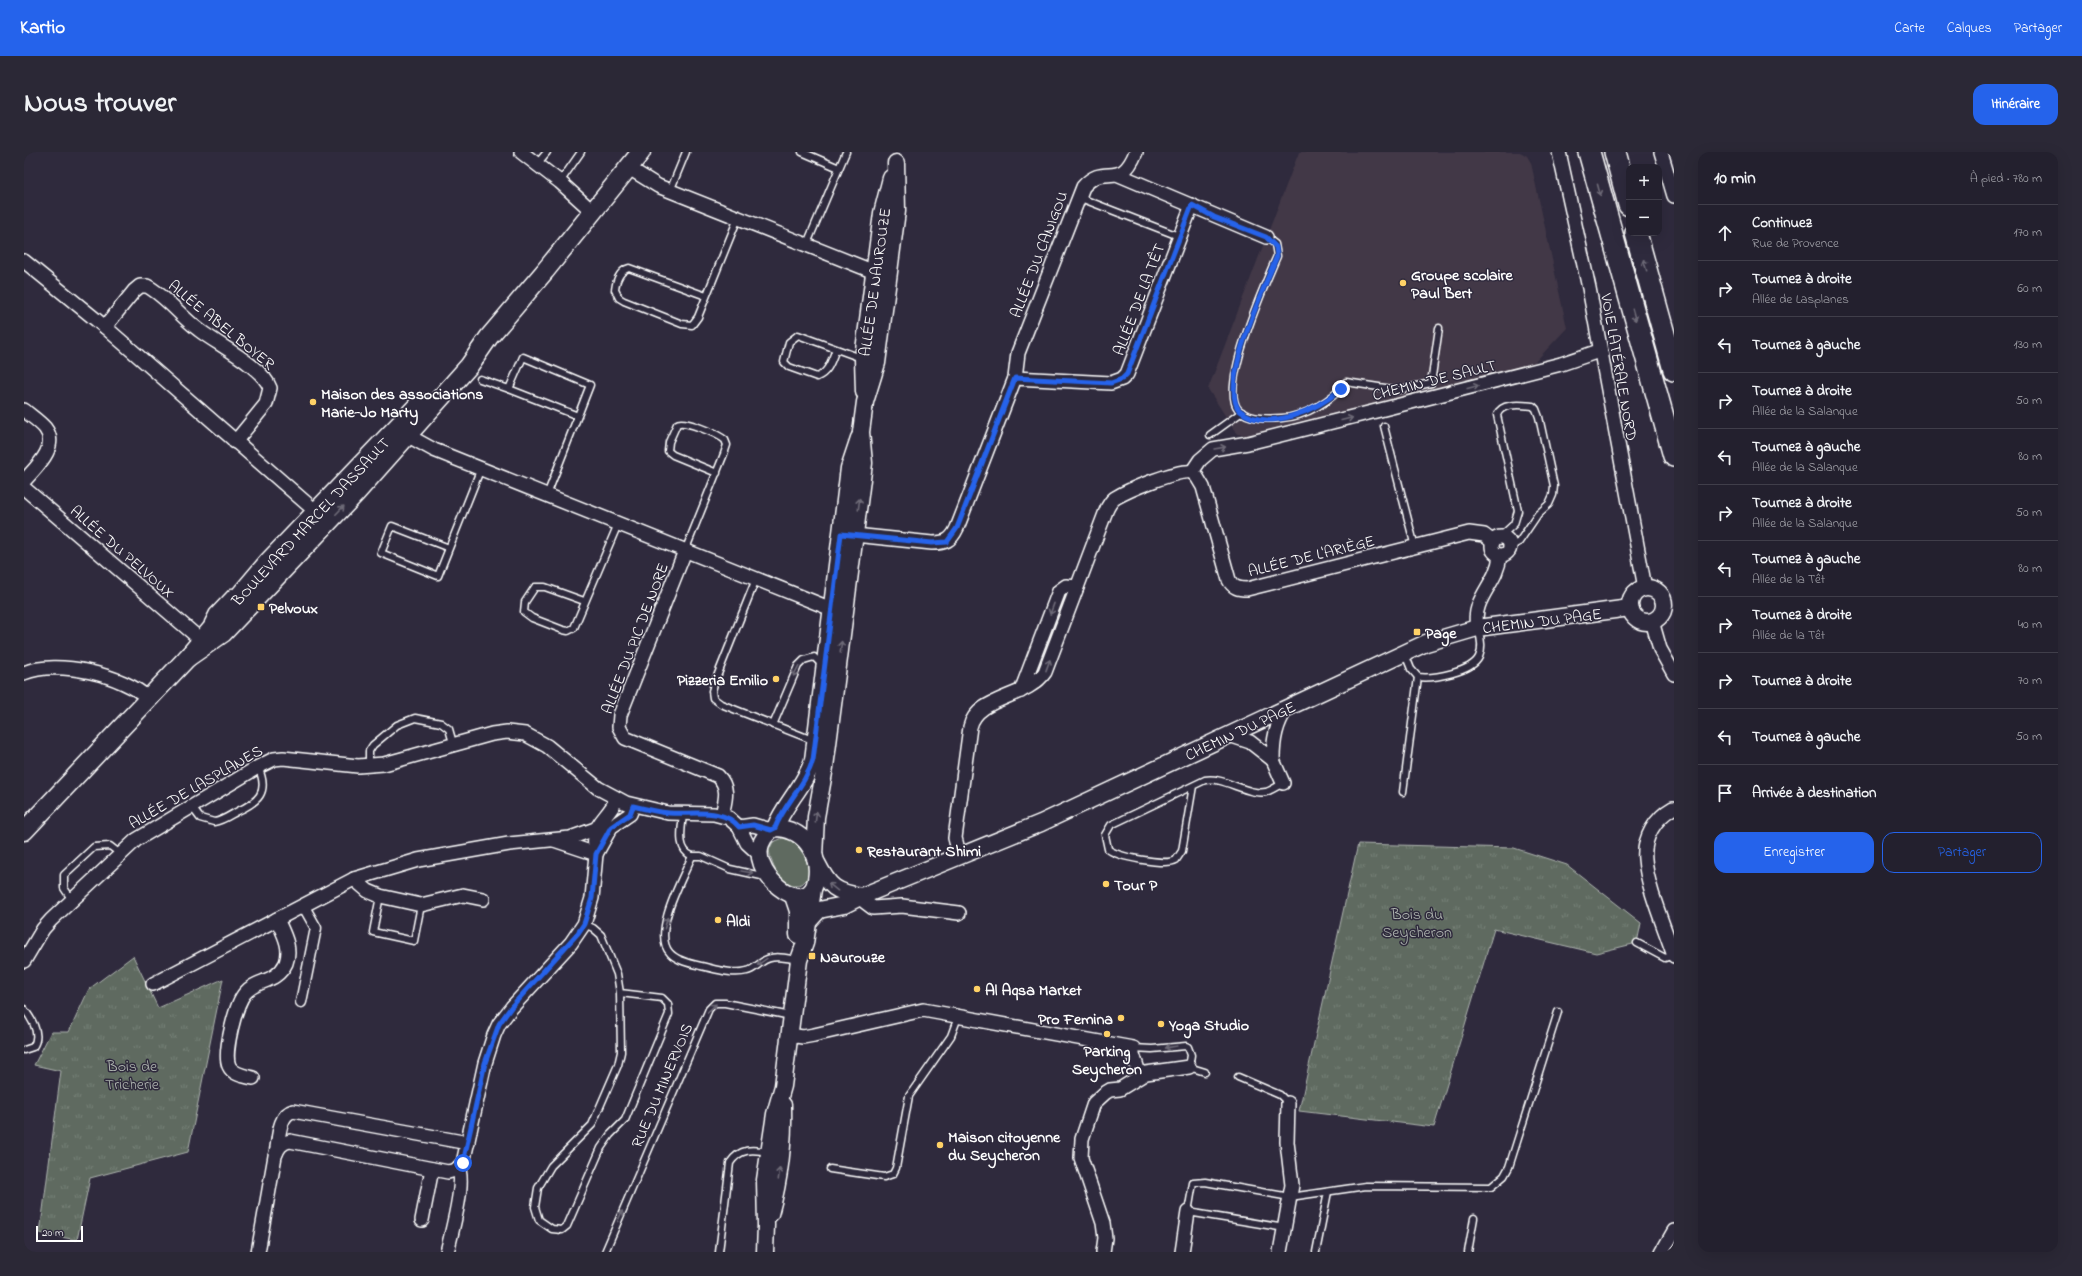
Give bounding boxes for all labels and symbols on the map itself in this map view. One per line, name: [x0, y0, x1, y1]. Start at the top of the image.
one-way arrow: [1596, 183, 1603, 196]
street label: ALLÉE DU CANIGOU: [1005, 188, 1075, 322]
street label: ALLÉE DE NAUROUZE: [854, 206, 898, 358]
street label: ALLÉE DE LA TÊT: [1107, 240, 1172, 359]
one-way arrow: [1641, 258, 1648, 271]
place label: Groupe scolaire Paul Bert: [1411, 264, 1514, 306]
street label: ALLÉE ABEL BOYER: [162, 275, 279, 376]
marker: Groupe scolaire Paul Bert: [1398, 278, 1408, 288]
street label: VOIE LATÉRALE NORD: [1593, 291, 1643, 443]
one-way arrow: [1631, 308, 1638, 321]
street label: CHEMIN DE SAULT: [1370, 354, 1499, 408]
route end: [1332, 380, 1350, 398]
one-way arrow: [1466, 382, 1479, 390]
place label: Maison des associations Marie-Jo Marty: [321, 383, 483, 426]
marker: Maison des associations Marie-Jo Marty: [308, 397, 318, 407]
one-way arrow: [1340, 414, 1353, 422]
street label: BOULEVARD MARCEL DASSAULT: [226, 433, 396, 613]
one-way arrow: [1213, 444, 1226, 452]
one-way arrow: [855, 498, 863, 511]
street label: ALLÉE DU PELVOUX: [64, 500, 179, 605]
one-way arrow: [335, 505, 345, 515]
street label: ALLÉE DE L'ARIÈGE: [1246, 530, 1377, 584]
street label: ALLÉE DU PIC DE NORE: [596, 560, 676, 718]
place label: Pelvoux: [269, 597, 318, 621]
marker: Pelvoux: [256, 602, 266, 612]
one-way arrow: [1047, 602, 1055, 614]
street label: CHEMIN DU PAGE: [1481, 603, 1603, 641]
place label: Page: [1425, 622, 1457, 647]
marker: Page: [1412, 627, 1422, 637]
one-way arrow: [837, 641, 845, 654]
one-way arrow: [1044, 659, 1052, 671]
one-way arrow: [792, 665, 799, 677]
place label: Pizzeria Emilio: [677, 669, 768, 693]
marker: Pizzeria Emilio: [771, 674, 781, 684]
street label: CHEMIN DU PAGE: [1181, 696, 1300, 768]
street label: ALLÉE DE LASPLANES: [124, 739, 268, 836]
one-way arrow: [813, 811, 820, 824]
place label: Restaurant Shimi: [866, 840, 981, 864]
marker: Restaurant Shimi: [854, 845, 864, 855]
one-way arrow: [740, 868, 753, 876]
place label: Tour P: [1114, 874, 1158, 898]
marker: Tour P: [1101, 879, 1111, 889]
one-way arrow: [828, 883, 839, 891]
park label: Bois du Seycheron: [1382, 903, 1452, 945]
place label: Aldi: [726, 910, 751, 934]
marker: Aldi: [713, 915, 723, 925]
one-way arrow: [662, 917, 670, 930]
place label: Naurouze: [820, 946, 886, 970]
marker: Naurouze: [807, 951, 817, 961]
one-way arrow: [756, 958, 767, 966]
place label: Al Aqsa Market: [985, 979, 1082, 1003]
marker: Al Aqsa Market: [972, 984, 982, 994]
one-way arrow: [707, 1003, 716, 1013]
place label: Pro Femina: [1038, 1008, 1113, 1032]
marker: Pro Femina: [1116, 1013, 1126, 1023]
place label: Yoga Studio: [1168, 1014, 1249, 1039]
marker: Yoga Studio: [1156, 1019, 1166, 1029]
street label: RUE DU MINERVOIS: [626, 1020, 700, 1152]
marker: Parking Seycheron: [1102, 1029, 1112, 1039]
place label: Parking Seycheron: [1072, 1040, 1142, 1083]
one-way arrow: [1165, 1043, 1178, 1051]
park label: Bois de Tricherie: [105, 1055, 160, 1097]
place label: Maison citoyenne du Seycheron: [948, 1126, 1061, 1169]
marker: Maison citoyenne du Seycheron: [935, 1140, 945, 1150]
route start: [454, 1154, 472, 1172]
one-way arrow: [775, 1168, 783, 1181]
one-way arrow: [617, 1211, 625, 1223]
scale bar: [36, 1224, 83, 1243]

